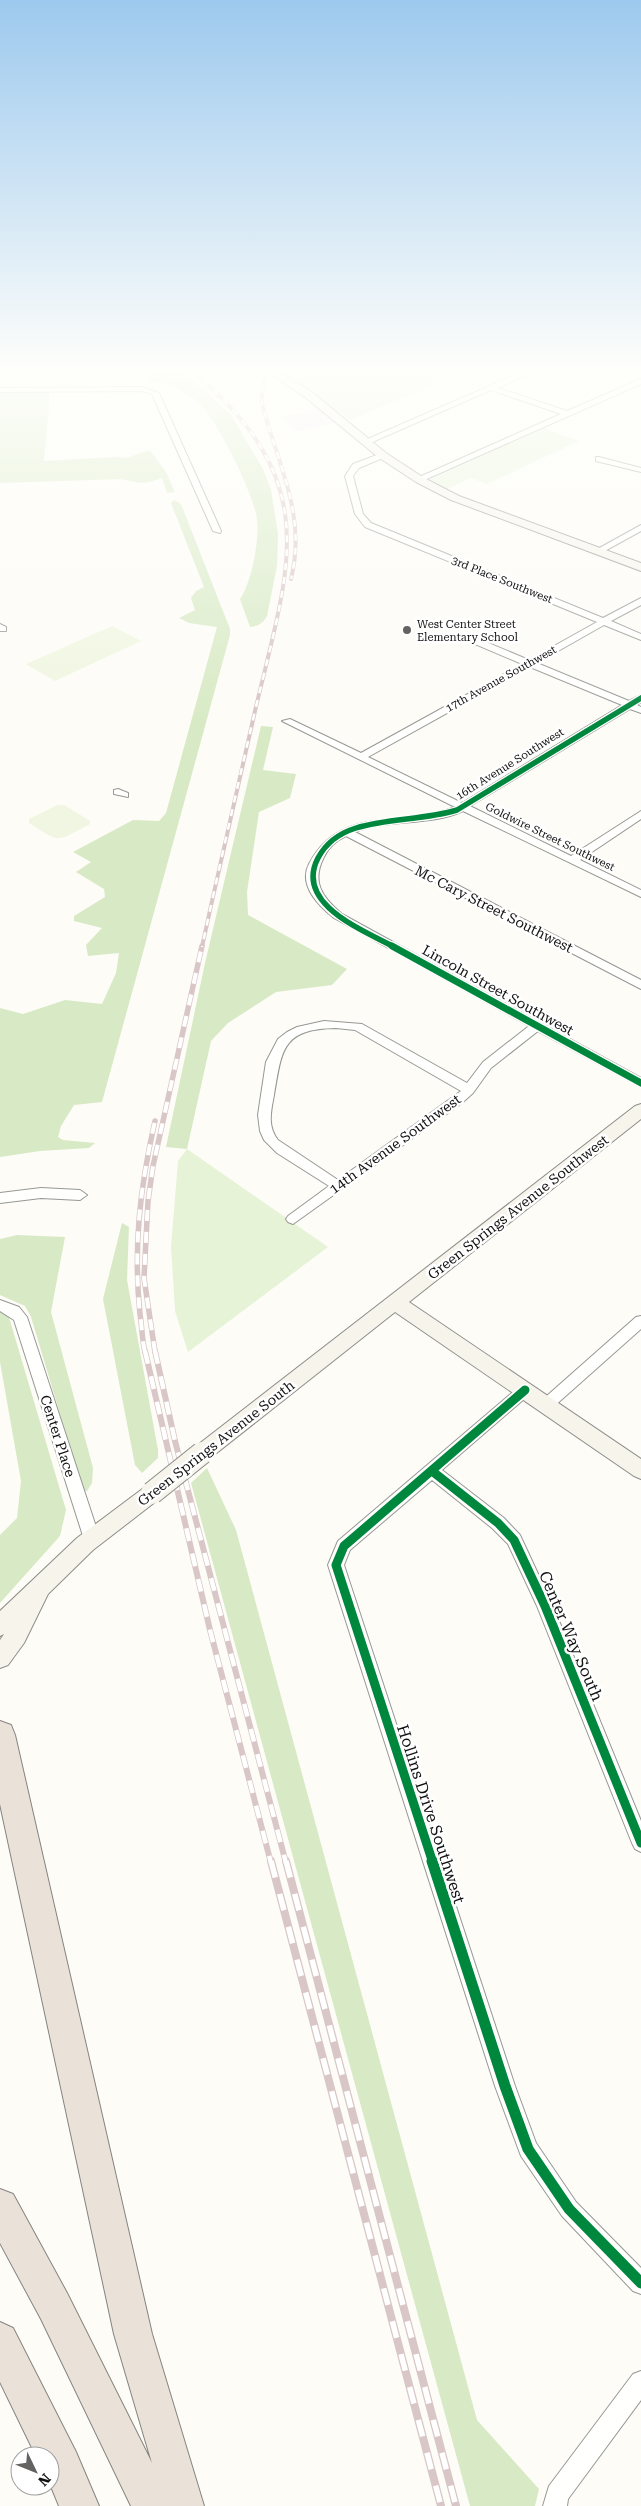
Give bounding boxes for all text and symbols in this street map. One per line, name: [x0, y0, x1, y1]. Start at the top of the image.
street label: 3rd Place Southwest: [450, 554, 554, 606]
place label: West Center Street Elementary School: [417, 618, 518, 644]
marker: West Center Street Elementary School: [401, 624, 413, 636]
street label: 17th Avenue Southwest: [443, 643, 559, 715]
street label: 16th Avenue Southwest: [454, 725, 566, 803]
street label: Goldwire Street Southwest: [483, 800, 617, 874]
street label: Mc Cary Street Southwest: [412, 862, 576, 956]
street label: Lincoln Street Southwest: [420, 942, 576, 1038]
street label: 14th Avenue Southwest: [326, 1091, 464, 1197]
street label: Green Springs Avenue Southwest: [425, 1132, 611, 1282]
street label: Green Springs Avenue South: [135, 1377, 297, 1509]
street label: Center Place: [37, 1393, 79, 1479]
street label: Center Way South: [535, 1568, 607, 1704]
street label: Hollins Drive Southwest: [393, 1722, 469, 1906]
north arrow: [10, 2446, 60, 2496]
text: N: [35, 2470, 54, 2489]

